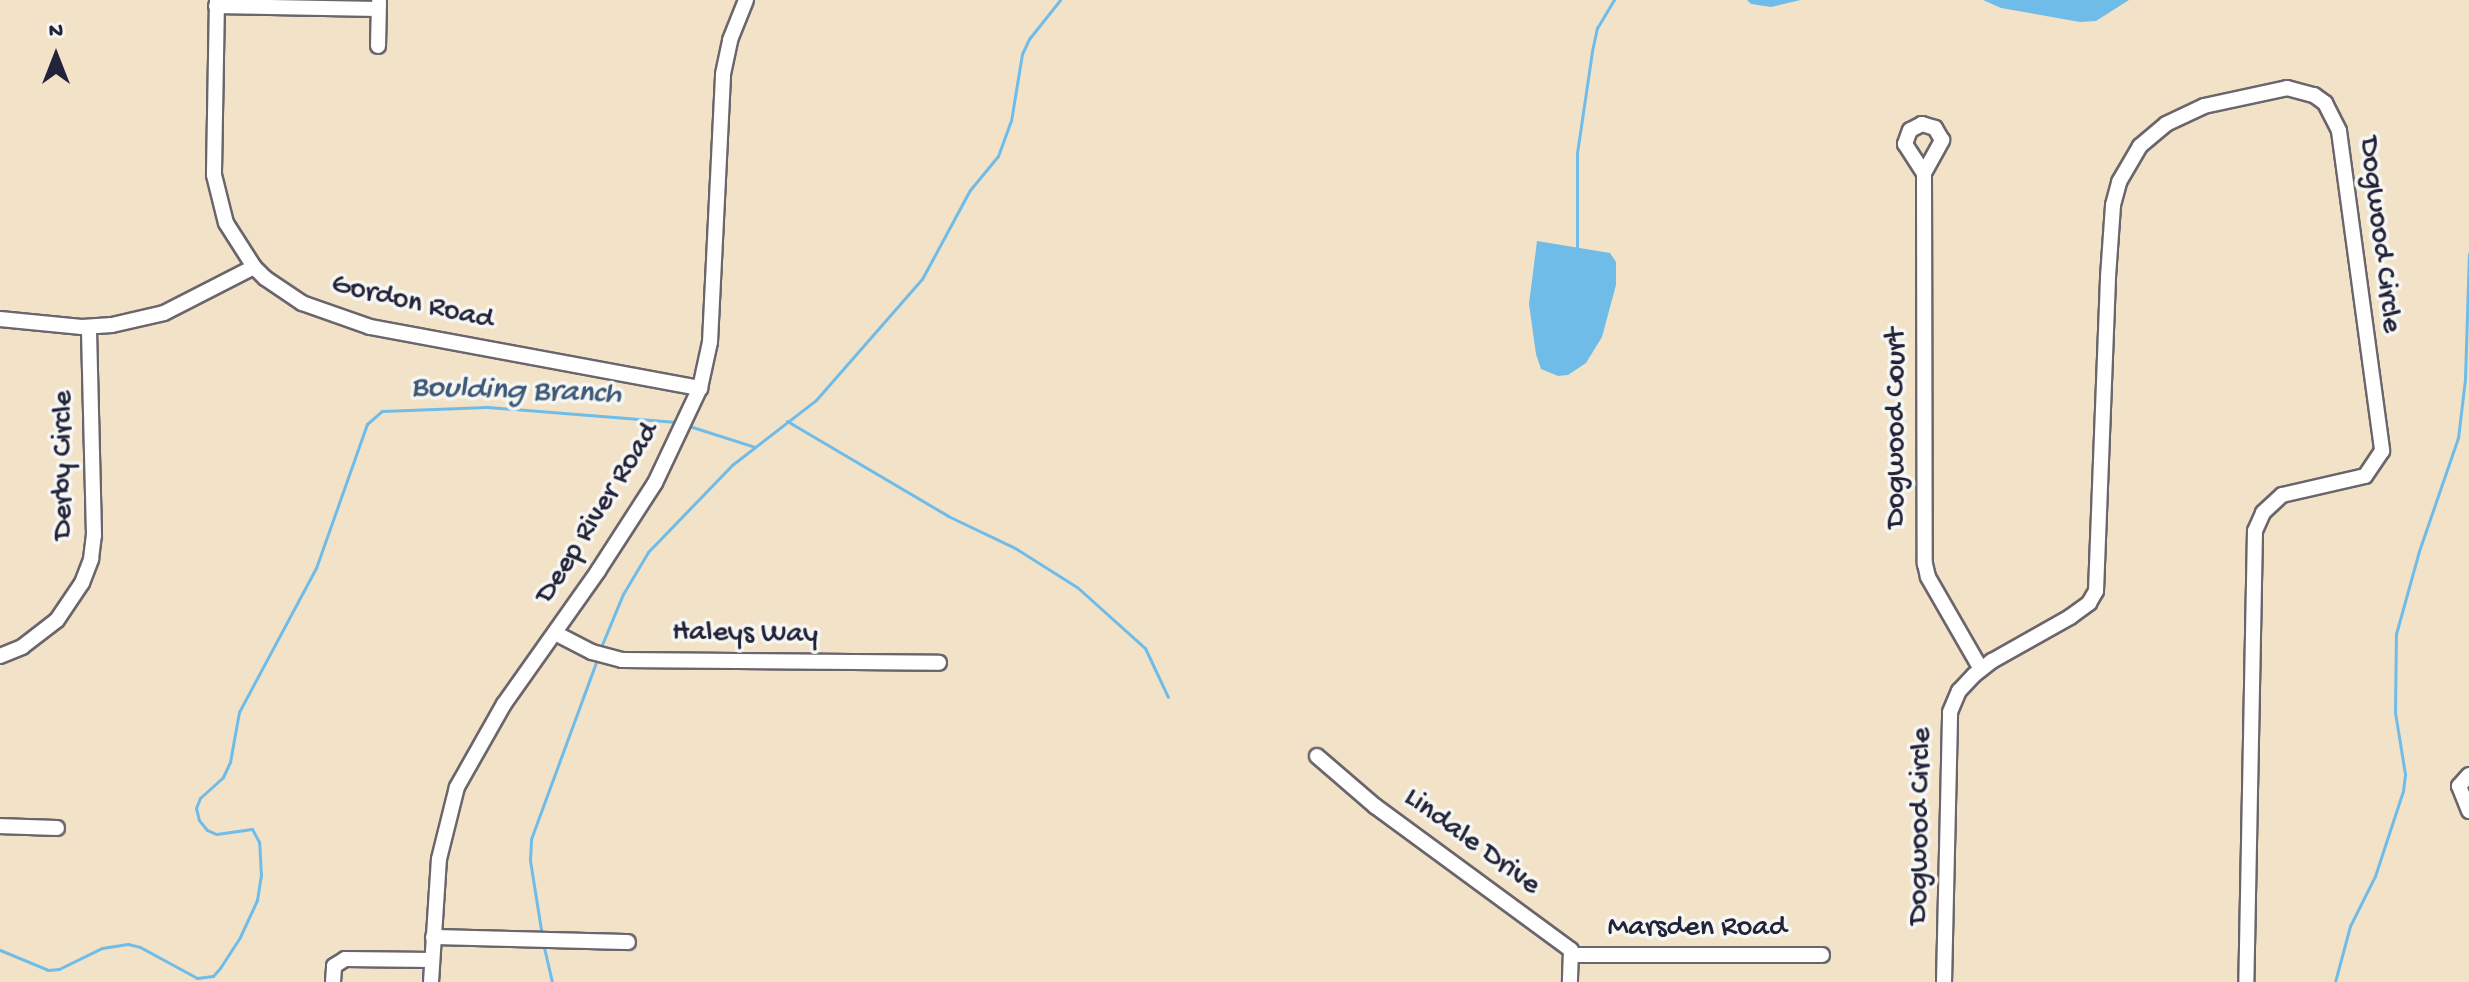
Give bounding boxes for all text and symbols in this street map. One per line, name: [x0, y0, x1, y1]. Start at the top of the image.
north arrow: [16, 16, 96, 96]
text: N: [49, 19, 63, 45]
street label: Dogwood Circle: [2348, 135, 2408, 335]
street label: Gordon Road: [327, 268, 497, 340]
street label: Dogwood Court: [1880, 328, 1916, 528]
water label: Boulding Branch: [410, 369, 622, 415]
street label: Derby Circle: [47, 390, 83, 540]
street label: Deep River Road: [529, 417, 669, 611]
street label: Haleys Way: [672, 616, 818, 654]
street label: Dogwood Circle: [1902, 727, 1942, 925]
street label: Lindale Drive: [1395, 781, 1547, 905]
street label: Marsden Road: [1607, 911, 1787, 947]

